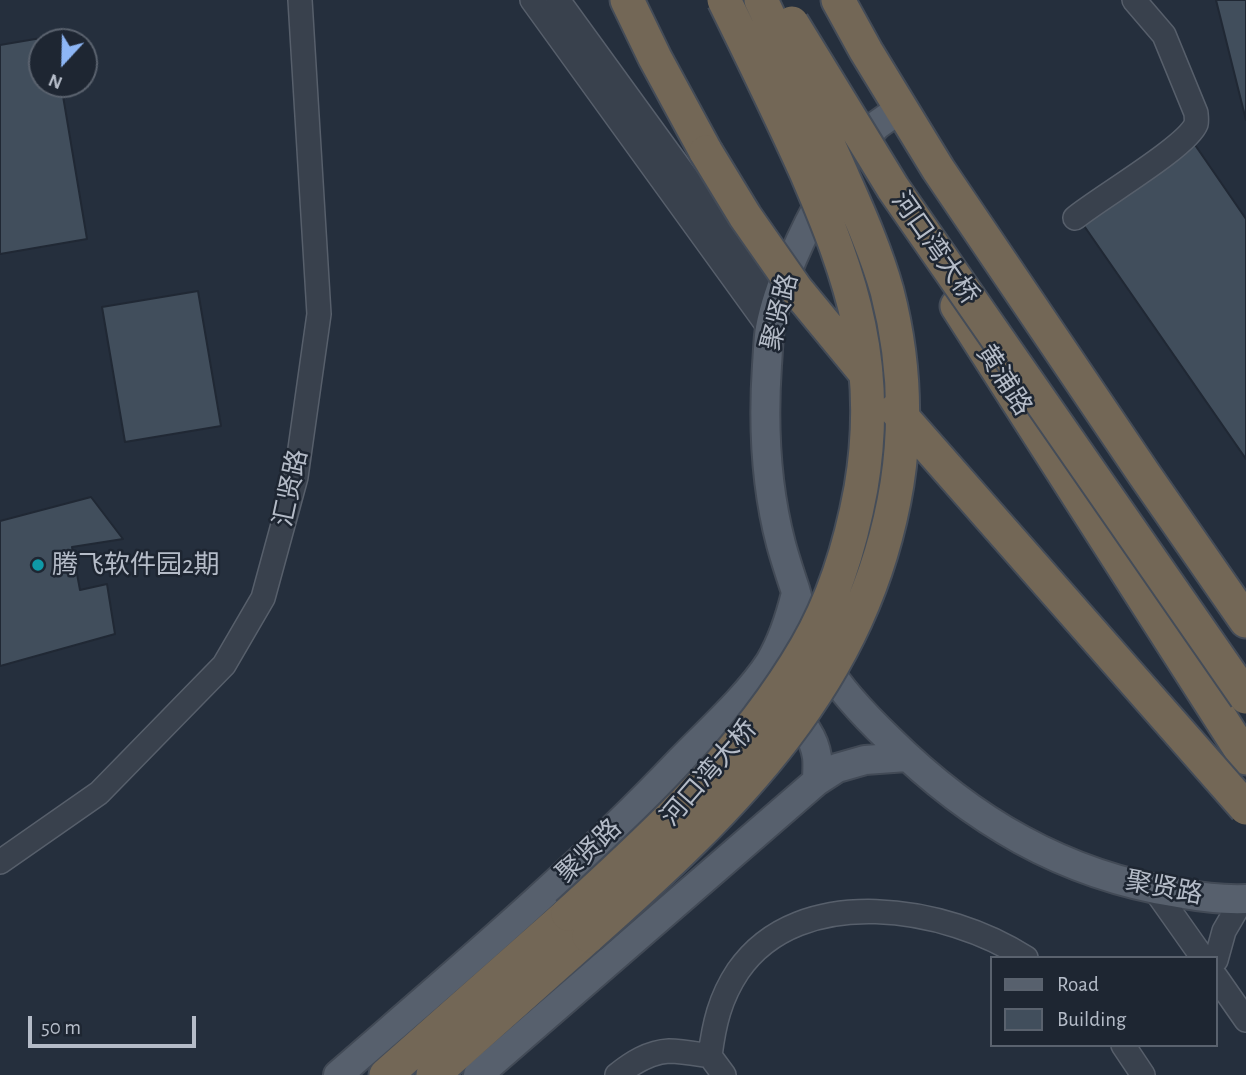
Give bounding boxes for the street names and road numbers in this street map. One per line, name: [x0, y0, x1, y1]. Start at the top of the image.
street label: 河口湾大桥: [885, 186, 985, 310]
street label: 聚贤路: [755, 270, 805, 354]
street label: 黄浦路: [970, 339, 1038, 421]
street label: 汇贤路: [268, 447, 314, 529]
street label: 河口湾大桥: [655, 714, 763, 832]
street label: 聚贤路: [550, 813, 628, 889]
street label: 聚贤路: [1123, 865, 1205, 911]

